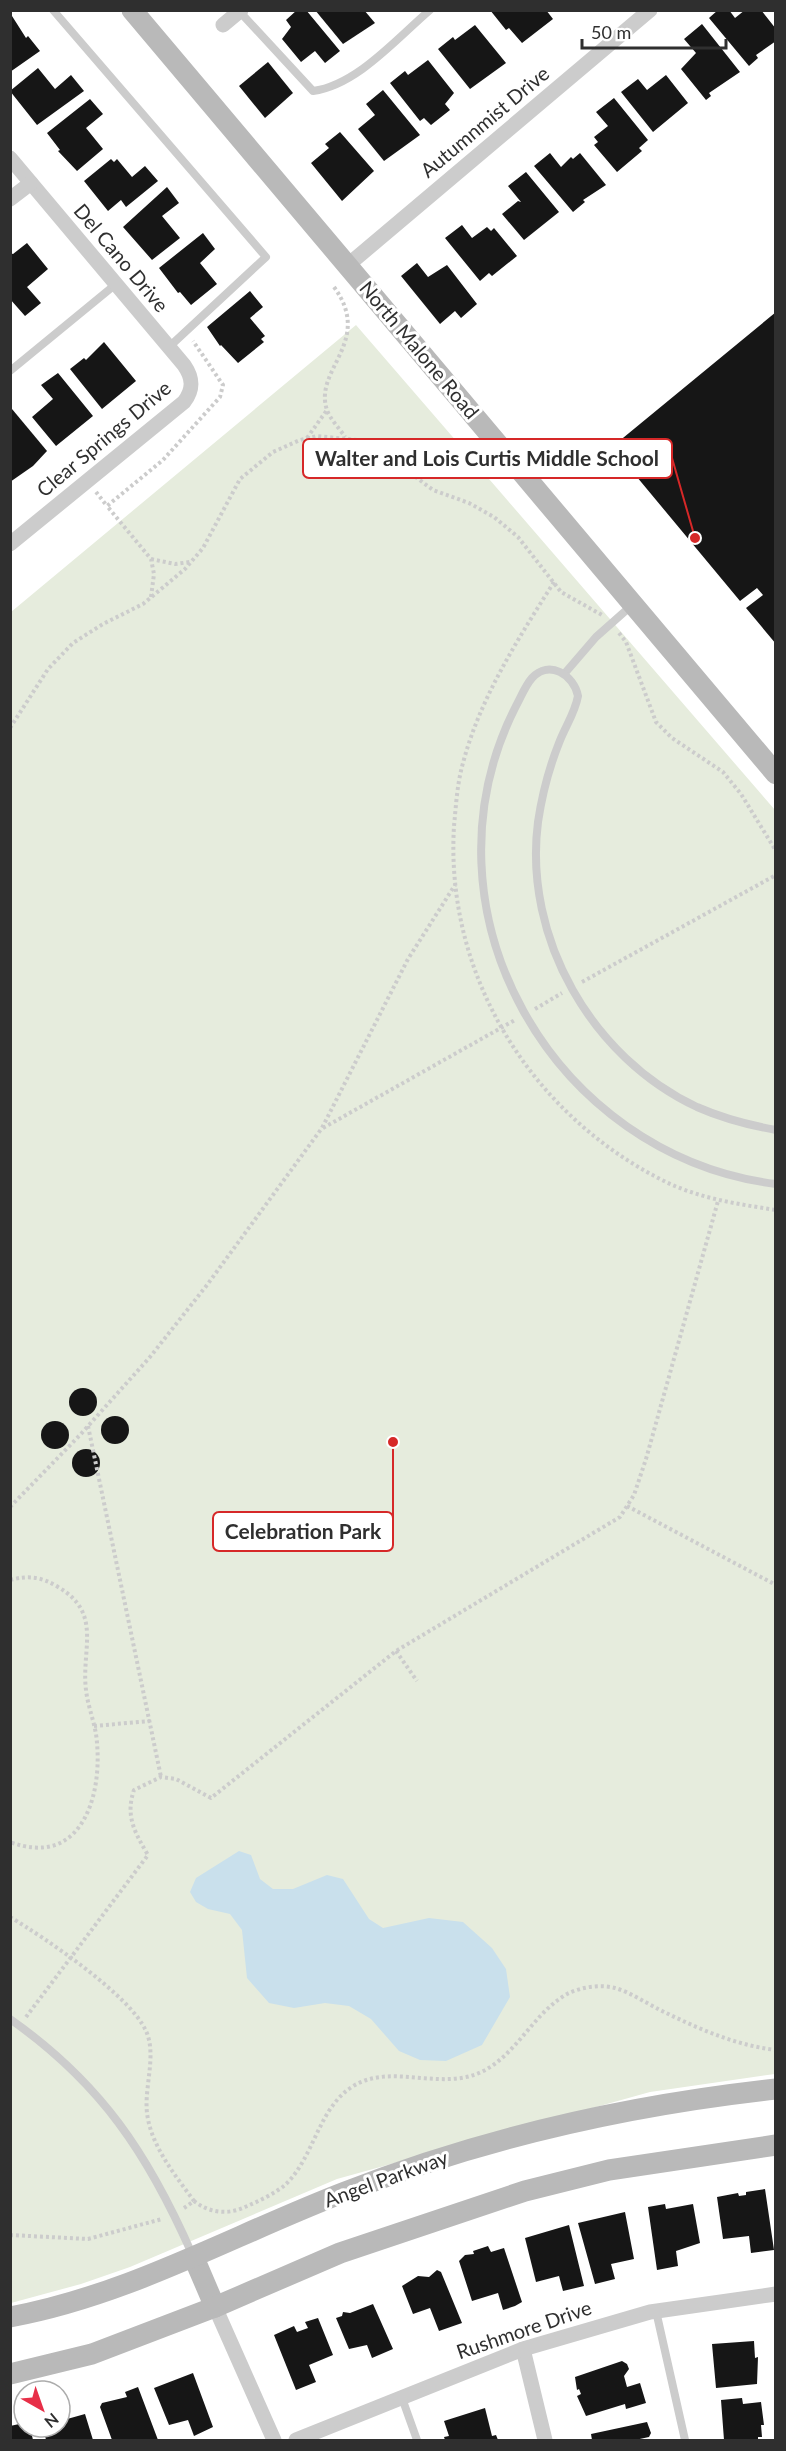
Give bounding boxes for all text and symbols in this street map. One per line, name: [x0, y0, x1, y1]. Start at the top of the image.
scale bar: [582, 12, 726, 50]
text: 50 m: [591, 21, 631, 43]
street label: Autumnmist Drive: [415, 61, 553, 182]
street label: Del Cano Drive: [69, 198, 174, 316]
street label: North Malone Road: [355, 276, 484, 423]
street label: Clear Springs Drive: [31, 375, 175, 501]
callout: Walter and Lois Curtis Middle School: [303, 439, 672, 478]
text: Walter and Lois Curtis Middle School: [315, 445, 659, 470]
callout: Celebration Park: [213, 1512, 393, 1551]
text: Celebration Park: [225, 1518, 382, 1543]
street label: Angel Parkway: [320, 2144, 451, 2212]
street label: Rushmore Drive: [453, 2295, 594, 2363]
north arrow: [12, 2379, 72, 2439]
text: N: [41, 2410, 63, 2432]

